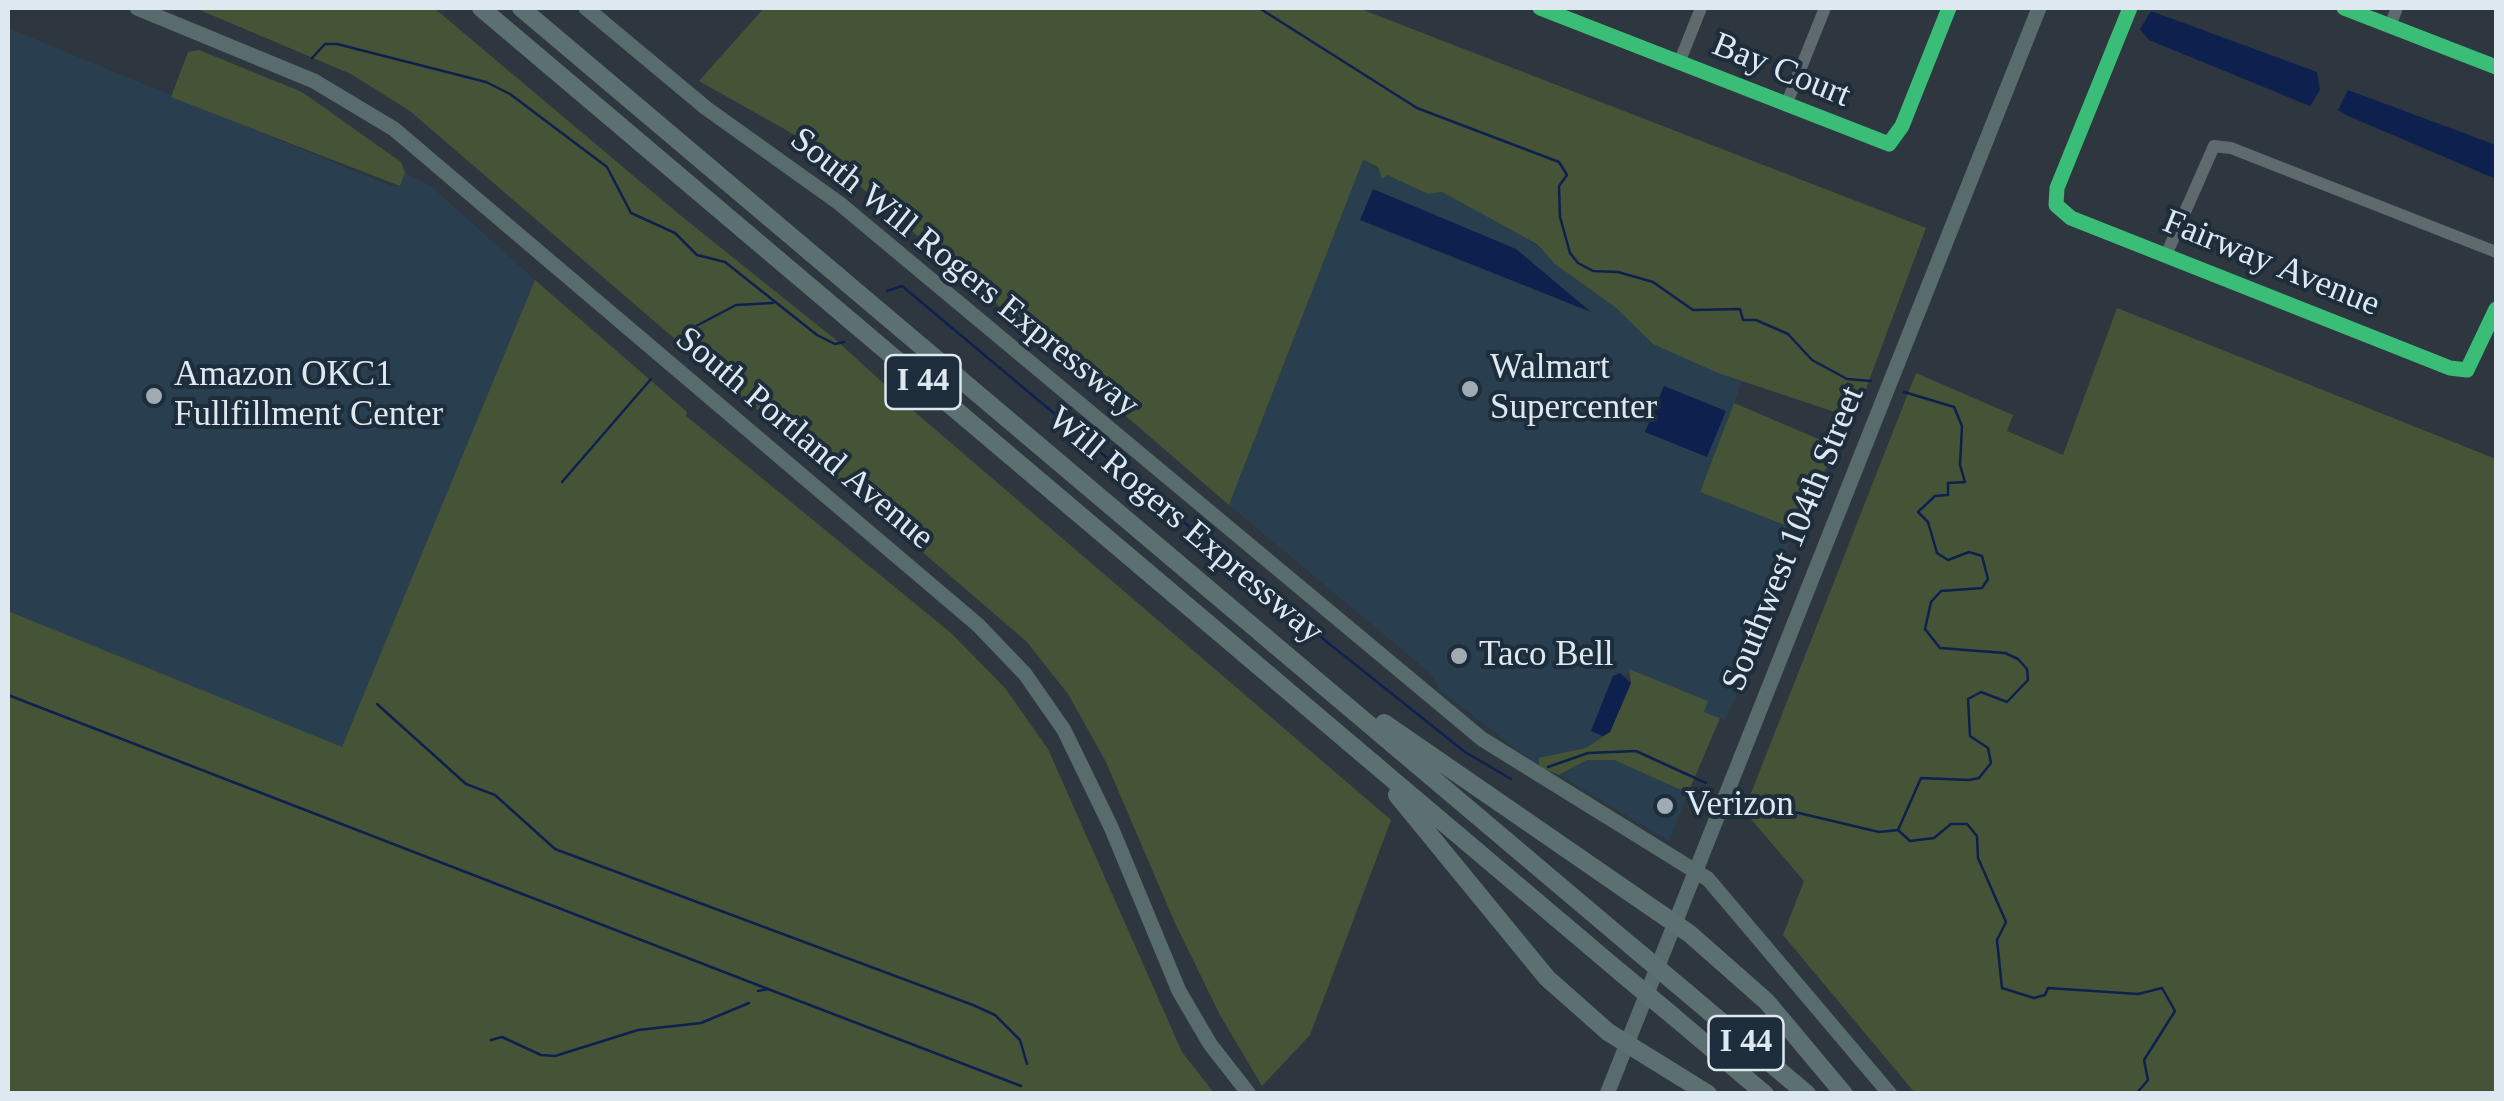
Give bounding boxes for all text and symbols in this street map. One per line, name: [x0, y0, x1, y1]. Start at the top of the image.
street label: Bay Court: [1706, 24, 1856, 118]
street label: South Will Rogers Expressway: [781, 119, 1147, 427]
street label: Fairway Avenue: [2157, 202, 2385, 326]
street label: South Portland Avenue: [666, 319, 942, 559]
place label: Walmart Supercenter: [1490, 348, 1657, 430]
place label: Amazon OKC1 Fullfillment Center: [174, 355, 443, 437]
road number: I 44: [886, 355, 960, 409]
marker: Walmart Supercenter: [1459, 378, 1481, 400]
street label: Southwest 104th Street: [1714, 381, 1874, 697]
marker: Amazon OKC1 Fullfillment Center: [143, 385, 165, 407]
street label: Will Rogers Expressway: [1039, 399, 1331, 653]
place label: Taco Bell: [1479, 635, 1614, 677]
marker: Taco Bell: [1448, 645, 1470, 667]
place label: Verizon: [1685, 785, 1794, 827]
marker: Verizon: [1654, 795, 1676, 817]
road number: I 44: [1708, 1016, 1784, 1070]

